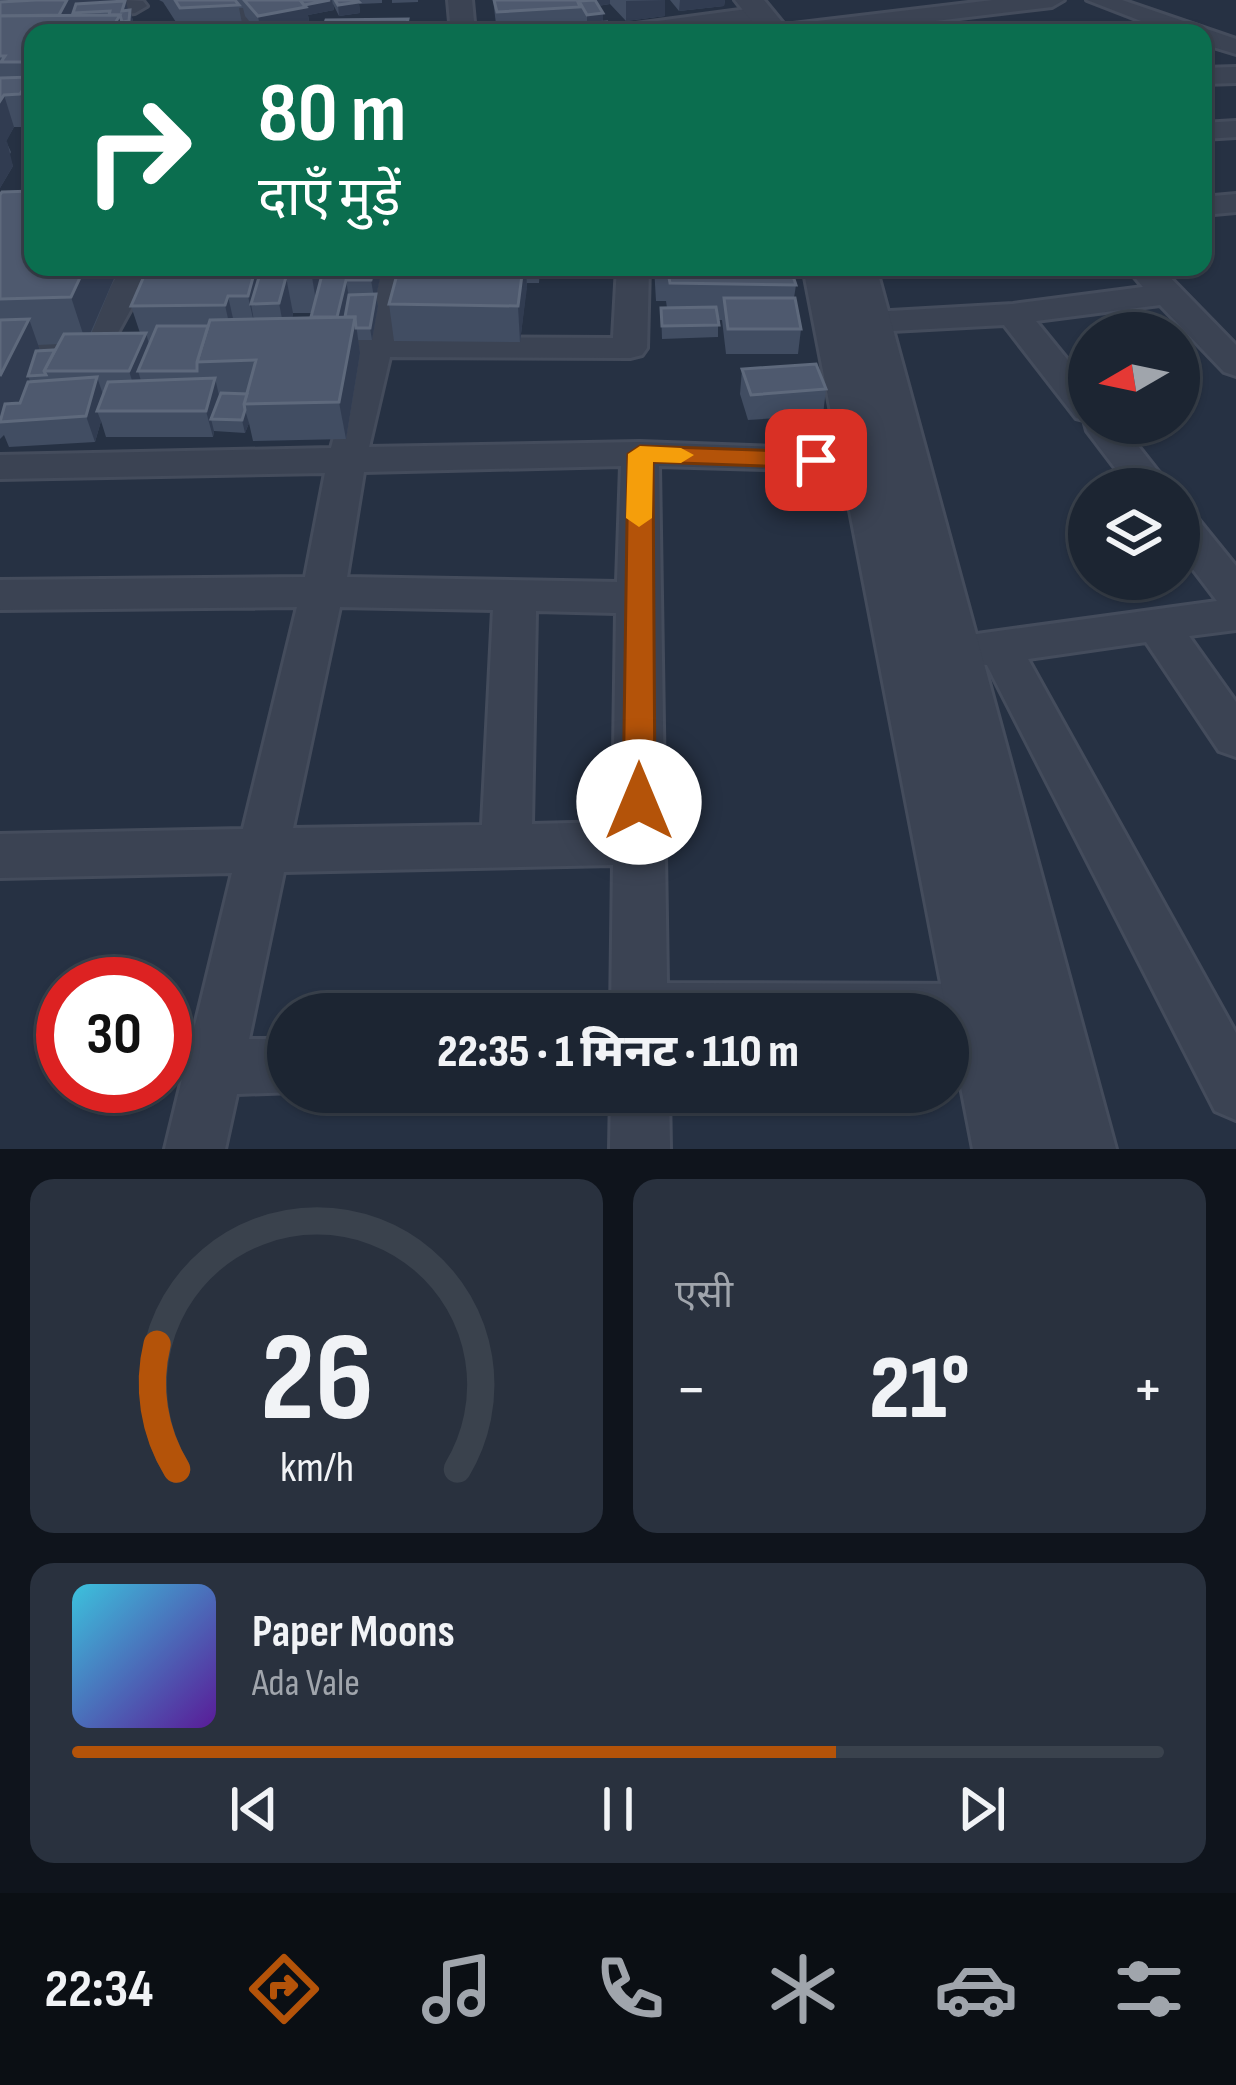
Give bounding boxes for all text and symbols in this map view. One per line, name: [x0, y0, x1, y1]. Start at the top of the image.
text: 80 m: [258, 64, 406, 165]
icon: right: [60, 72, 216, 228]
text: दाएँ मुड़ें: [258, 166, 400, 231]
north arrow: [1068, 312, 1200, 444]
map controls: [1068, 312, 1200, 600]
pin: [765, 409, 867, 511]
icon: arrive: [783, 427, 849, 493]
button: layers: [1068, 468, 1200, 600]
position arrow: [576, 739, 702, 865]
speed limit sign: 30: [36, 957, 192, 1113]
text: 22:35 · 1 मिनट · 110 m: [437, 1025, 799, 1080]
text: एसी: [675, 1272, 733, 1319]
text: 26: [260, 1306, 373, 1455]
text: 21°: [869, 1336, 970, 1444]
text: −: [675, 1351, 707, 1430]
text: +: [1132, 1351, 1164, 1430]
text: km/h: [279, 1442, 354, 1494]
text: Paper Moons: [252, 1605, 455, 1660]
text: Ada Vale: [252, 1660, 360, 1707]
icon: previous: [221, 1776, 287, 1842]
icon: pause: [585, 1776, 651, 1842]
icon: next: [949, 1776, 1015, 1842]
icon: directions: [242, 1947, 326, 2031]
icon: music: [415, 1947, 499, 2031]
icon: phone: [588, 1947, 672, 2031]
icon: climate: [761, 1947, 845, 2031]
icon: car: [934, 1947, 1018, 2031]
icon: filters: [1107, 1947, 1191, 2031]
text: 22:34: [45, 1957, 153, 2022]

